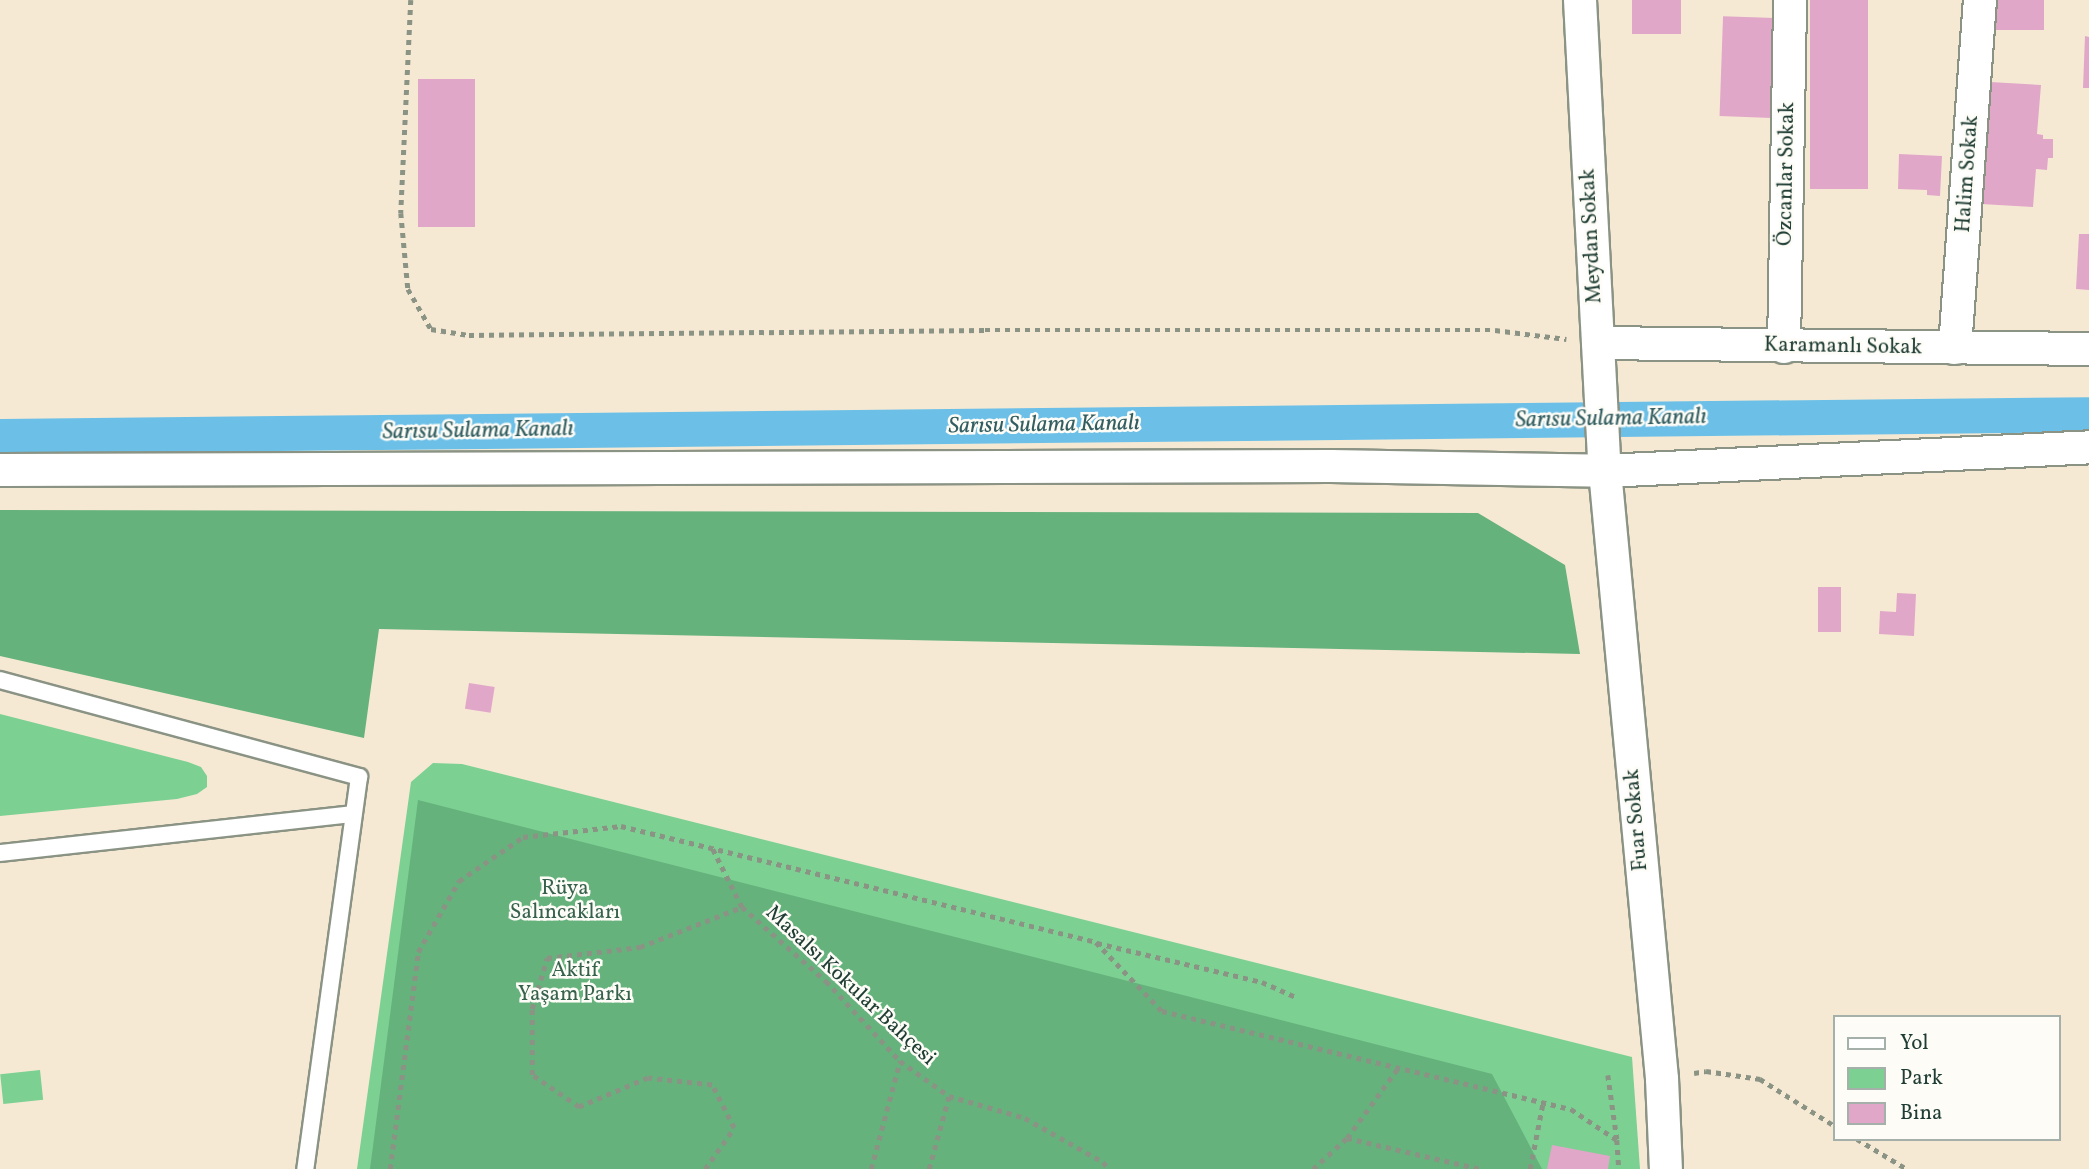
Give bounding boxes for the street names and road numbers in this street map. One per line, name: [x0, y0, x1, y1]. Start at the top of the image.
street label: Özcanlar Sokak: [1773, 102, 1801, 246]
street label: Halim Sokak: [1951, 114, 1985, 234]
street label: Meydan Sokak: [1576, 168, 1608, 304]
street label: Karamanlı Sokak: [1764, 333, 1922, 361]
street label: Fuar Sokak: [1620, 768, 1654, 872]
street label: Masalsı Kokular Bahçesi: [760, 901, 940, 1071]

